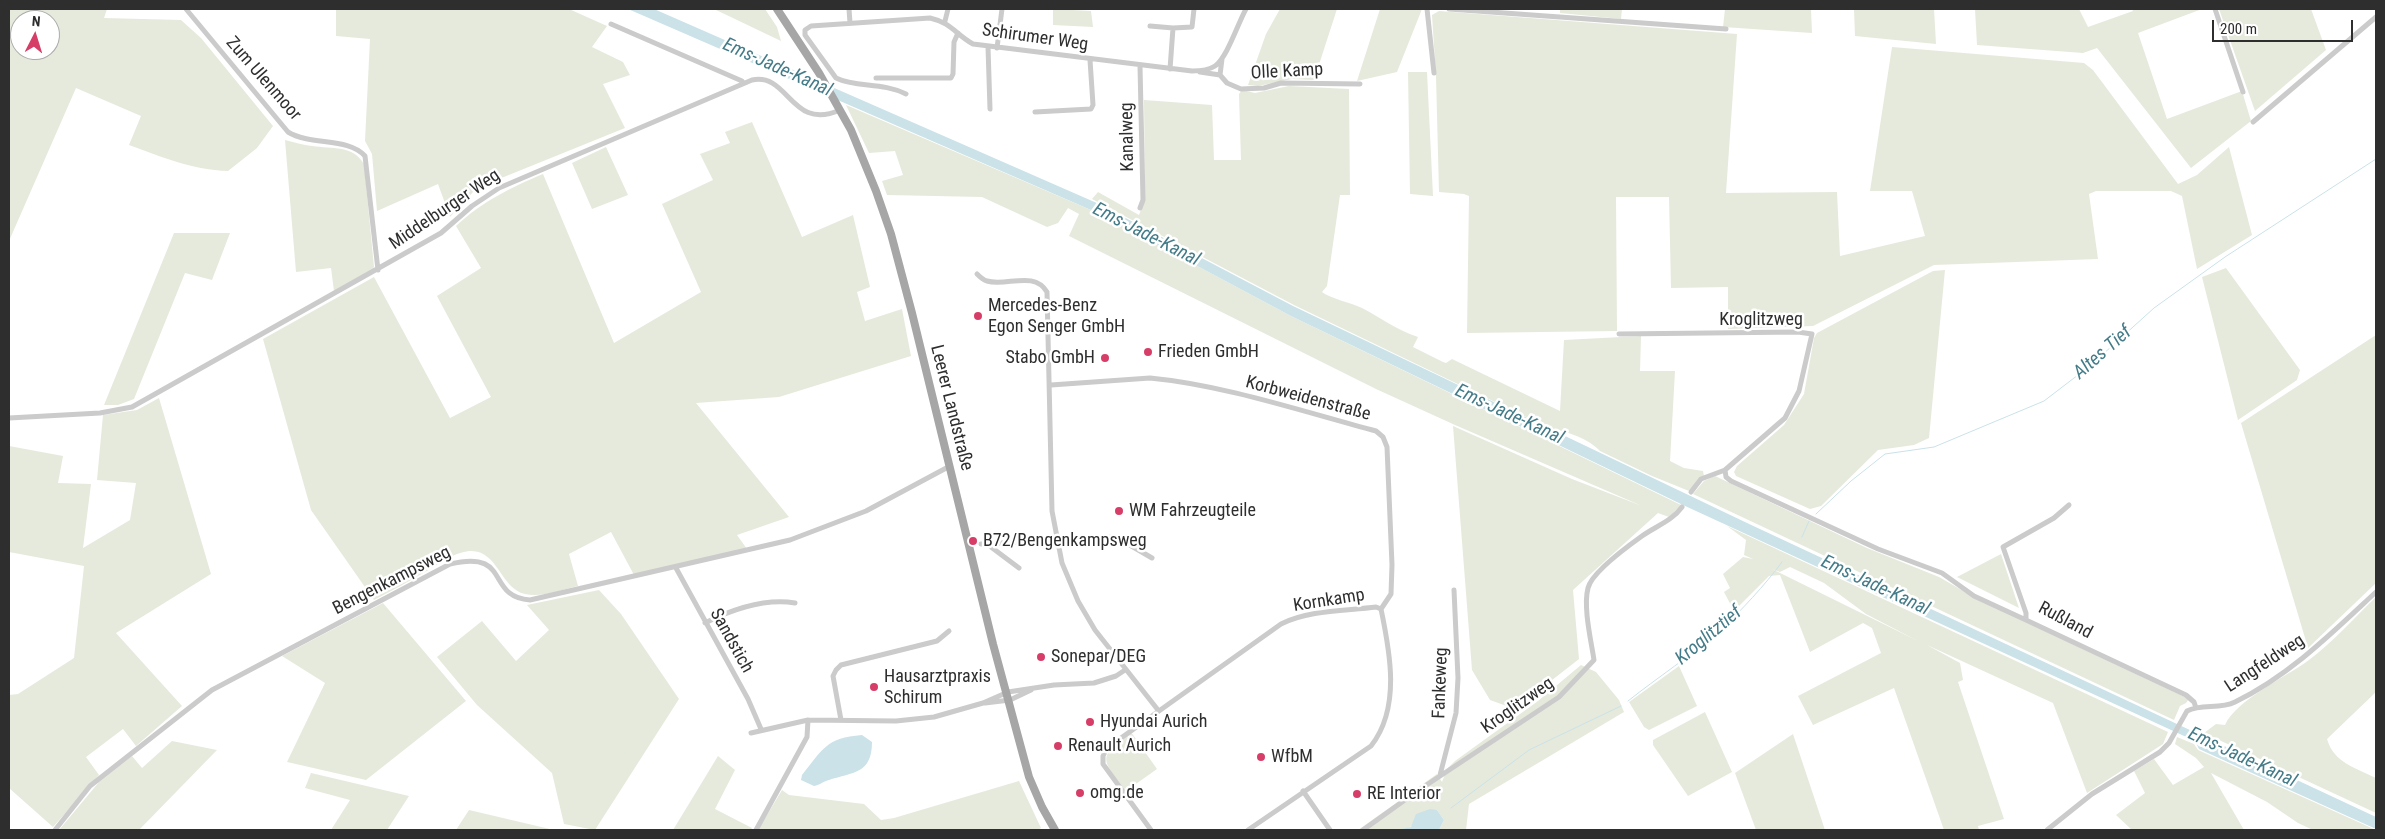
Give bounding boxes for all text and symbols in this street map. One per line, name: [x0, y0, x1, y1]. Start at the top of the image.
north arrow: [10, 10, 60, 60]
scale bar: [2215, 10, 2356, 42]
text: N: [31, 13, 41, 29]
street label: Schirumer Weg: [981, 20, 1089, 56]
text: 200 m: [2220, 20, 2257, 38]
street label: Zum Ulenmoor: [221, 33, 305, 125]
water label: Ems-Jade-Kanal: [719, 34, 835, 102]
street label: Olle Kamp: [1250, 59, 1324, 85]
street label: Kanalweg: [1117, 102, 1139, 172]
street label: Middelburger Weg: [386, 165, 504, 255]
water label: Ems-Jade-Kanal: [1089, 198, 1203, 272]
place label: Mercedes-Benz Egon Senger GmbH: [988, 295, 1125, 338]
street label: Kroglitzweg: [1719, 309, 1803, 331]
marker: Mercedes-Benz Egon Senger GmbH: [972, 310, 984, 322]
water label: Altes Tief: [2069, 321, 2137, 385]
place label: Frieden GmbH: [1158, 341, 1259, 363]
street label: Leerer Landstraße: [925, 343, 977, 473]
marker: Frieden GmbH: [1142, 346, 1154, 358]
place label: Stabo GmbH: [1005, 347, 1095, 369]
marker: Stabo GmbH: [1099, 352, 1111, 364]
street label: Korbweidenstraße: [1243, 372, 1373, 426]
water label: Ems-Jade-Kanal: [1451, 380, 1567, 450]
place label: WM Fahrzeugteile: [1129, 500, 1256, 522]
marker: WM Fahrzeugteile: [1113, 505, 1125, 517]
place label: B72/Bengenkampsweg: [983, 530, 1147, 552]
marker: B72/Bengenkampsweg: [967, 535, 979, 547]
street label: Bengenkampsweg: [329, 542, 455, 620]
water label: Ems-Jade-Kanal: [1817, 551, 1933, 621]
street label: Kornkamp: [1292, 585, 1366, 617]
street label: Rußland: [2034, 598, 2096, 644]
water label: Kroglitztief: [1671, 602, 1747, 670]
street label: Sandstich: [705, 605, 757, 677]
street label: Langfeldweg: [2221, 630, 2309, 698]
place label: Sonepar/DEG: [1051, 646, 1146, 668]
street label: Fankeweg: [1429, 647, 1453, 719]
marker: Sonepar/DEG: [1035, 651, 1047, 663]
place label: Hausarztpraxis Schirum: [884, 666, 991, 709]
street label: Kroglitzweg: [1478, 673, 1558, 739]
marker: Hausarztpraxis Schirum: [868, 681, 880, 693]
place label: Hyundai Aurich: [1100, 711, 1207, 733]
marker: Hyundai Aurich: [1084, 716, 1096, 728]
water label: Ems-Jade-Kanal: [2184, 723, 2300, 793]
place label: Renault Aurich: [1068, 735, 1171, 757]
marker: Renault Aurich: [1052, 740, 1064, 752]
place label: WfbM: [1271, 746, 1313, 768]
marker: WfbM: [1255, 751, 1267, 763]
place label: omg.de: [1090, 782, 1144, 804]
place label: RE Interior: [1367, 783, 1441, 805]
marker: omg.de: [1074, 787, 1086, 799]
marker: RE Interior: [1351, 788, 1363, 800]

